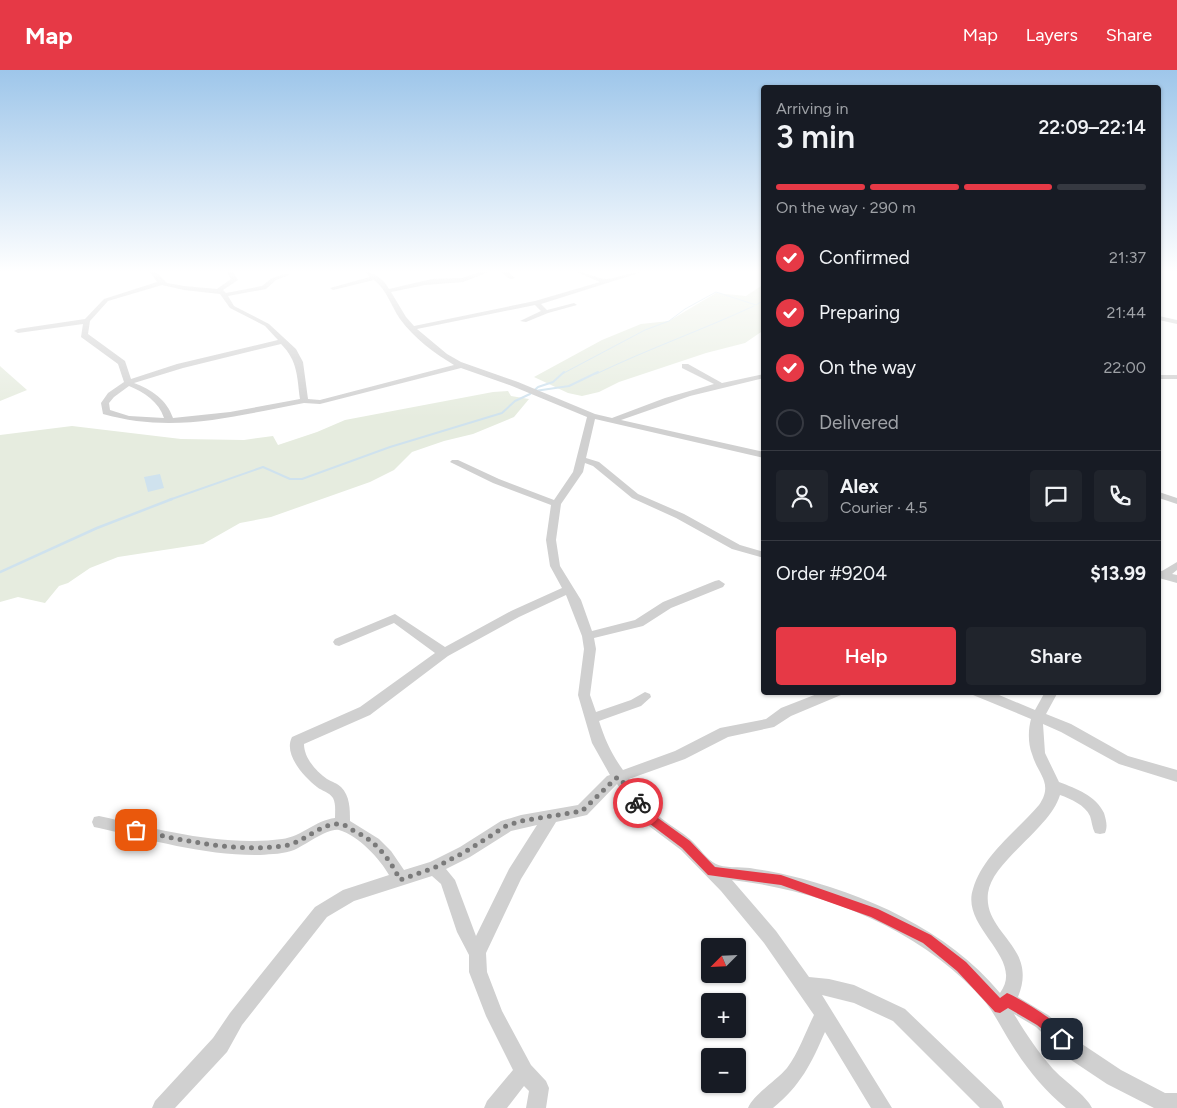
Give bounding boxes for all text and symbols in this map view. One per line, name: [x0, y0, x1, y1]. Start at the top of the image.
text: Map: [25, 21, 73, 50]
text: Map: [963, 24, 998, 46]
text: Layers: [1026, 24, 1078, 46]
text: Share: [1106, 24, 1152, 46]
text: Arriving in: [776, 99, 848, 118]
text: 22:09–22:14: [1038, 116, 1146, 139]
text: 3 min: [776, 118, 855, 156]
text: On the way · 290 m: [776, 198, 916, 217]
icon: check: [776, 244, 804, 272]
text: Confirmed: [819, 246, 910, 269]
text: 21:37: [1109, 248, 1146, 267]
icon: check: [776, 299, 804, 327]
text: Preparing: [819, 301, 900, 324]
text: 21:44: [1107, 303, 1146, 322]
icon: check: [776, 354, 804, 382]
text: On the way: [819, 356, 916, 379]
text: 22:00: [1104, 358, 1146, 377]
text: Delivered: [819, 411, 899, 434]
button: person: [776, 470, 828, 522]
button: chat: [1030, 470, 1082, 522]
button: phone: [1094, 470, 1146, 522]
text: Alex: [840, 475, 879, 498]
text: Courier · 4.5: [840, 498, 927, 517]
text: Order #9204: [776, 562, 887, 585]
text: $13.99: [1090, 562, 1146, 585]
button: Help: [776, 627, 956, 685]
button: Share: [966, 627, 1146, 685]
courier: [613, 778, 663, 828]
icon: bike: [624, 789, 652, 817]
pin: [115, 809, 157, 851]
icon: bag: [122, 816, 150, 844]
north arrow: [701, 938, 746, 982]
map controls: [701, 938, 746, 1093]
button: +: [701, 993, 746, 1038]
pin: [1041, 1018, 1083, 1060]
icon: home: [1048, 1025, 1076, 1053]
button: −: [701, 1048, 746, 1093]

